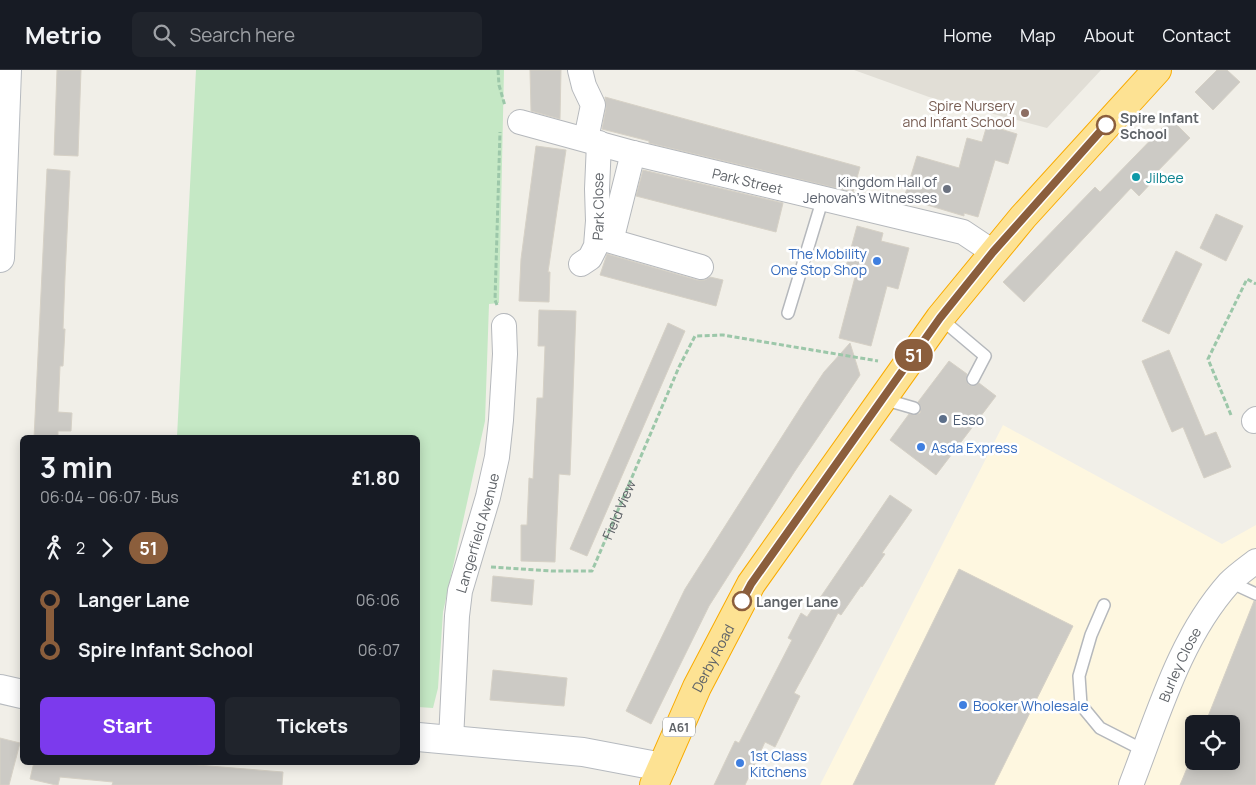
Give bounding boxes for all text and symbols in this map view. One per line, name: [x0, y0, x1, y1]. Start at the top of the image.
search box: [132, 12, 482, 57]
text: Metrio: [25, 18, 102, 51]
icon: search: [150, 21, 178, 49]
text: Search here: [190, 22, 295, 48]
text: Home: [943, 23, 992, 47]
text: Map: [1020, 23, 1056, 47]
text: About: [1084, 23, 1134, 47]
text: Contact: [1162, 23, 1231, 47]
place label: Spire Nursery and Infant School: [902, 96, 1016, 131]
marker: Spire Nursery and Infant School: [1019, 107, 1031, 119]
place label: Spire Infant School: [1120, 108, 1199, 143]
marker: Spire Infant School: [1096, 115, 1116, 135]
street label: Park Street: [710, 163, 785, 198]
place label: Jilbee: [1146, 168, 1184, 187]
marker: Jilbee: [1130, 171, 1142, 183]
street label: Park Close: [587, 172, 608, 241]
place label: Kingdom Hall of Jehovah's Witnesses: [803, 172, 937, 207]
marker: Kingdom Hall of Jehovah's Witnesses: [941, 183, 953, 195]
place label: The Mobility One Stop Shop: [771, 244, 868, 279]
marker: The Mobility One Stop Shop: [871, 255, 883, 267]
line badge: 51: [892, 339, 936, 371]
text: 51: [905, 343, 923, 367]
place label: Esso: [953, 410, 984, 429]
marker: Esso: [937, 413, 949, 425]
place label: Asda Express: [931, 438, 1018, 457]
marker: Asda Express: [915, 441, 927, 453]
text: 3 min: [40, 448, 112, 486]
text: £1.80: [352, 465, 400, 491]
street label: Langerfield Avenue: [451, 471, 503, 595]
street label: Field View: [597, 477, 639, 542]
text: 06:04 – 06:07 · Bus: [40, 486, 179, 508]
icon: walk: [40, 534, 68, 562]
icon: forward: [93, 534, 121, 562]
text: 51: [139, 536, 158, 560]
text: 2: [76, 537, 85, 559]
text: Langer Lane: [78, 587, 190, 613]
text: 06:06: [356, 589, 400, 611]
marker: Langer Lane: [732, 591, 752, 611]
place label: Langer Lane: [756, 592, 838, 611]
street label: Derby Road: [687, 621, 738, 695]
street label: Burley Close: [1154, 623, 1205, 704]
text: Spire Infant School: [78, 637, 253, 663]
text: 06:07: [358, 639, 400, 661]
place label: Booker Wholesale: [973, 696, 1089, 715]
button: Start: [40, 697, 215, 755]
button: Tickets: [225, 697, 400, 755]
marker: Booker Wholesale: [957, 699, 969, 711]
map controls: [1185, 715, 1240, 770]
button: locate: [1185, 715, 1240, 770]
road number: A61: [663, 718, 695, 736]
place label: 1st Class Kitchens: [750, 746, 807, 781]
marker: 1st Class Kitchens: [734, 757, 746, 769]

